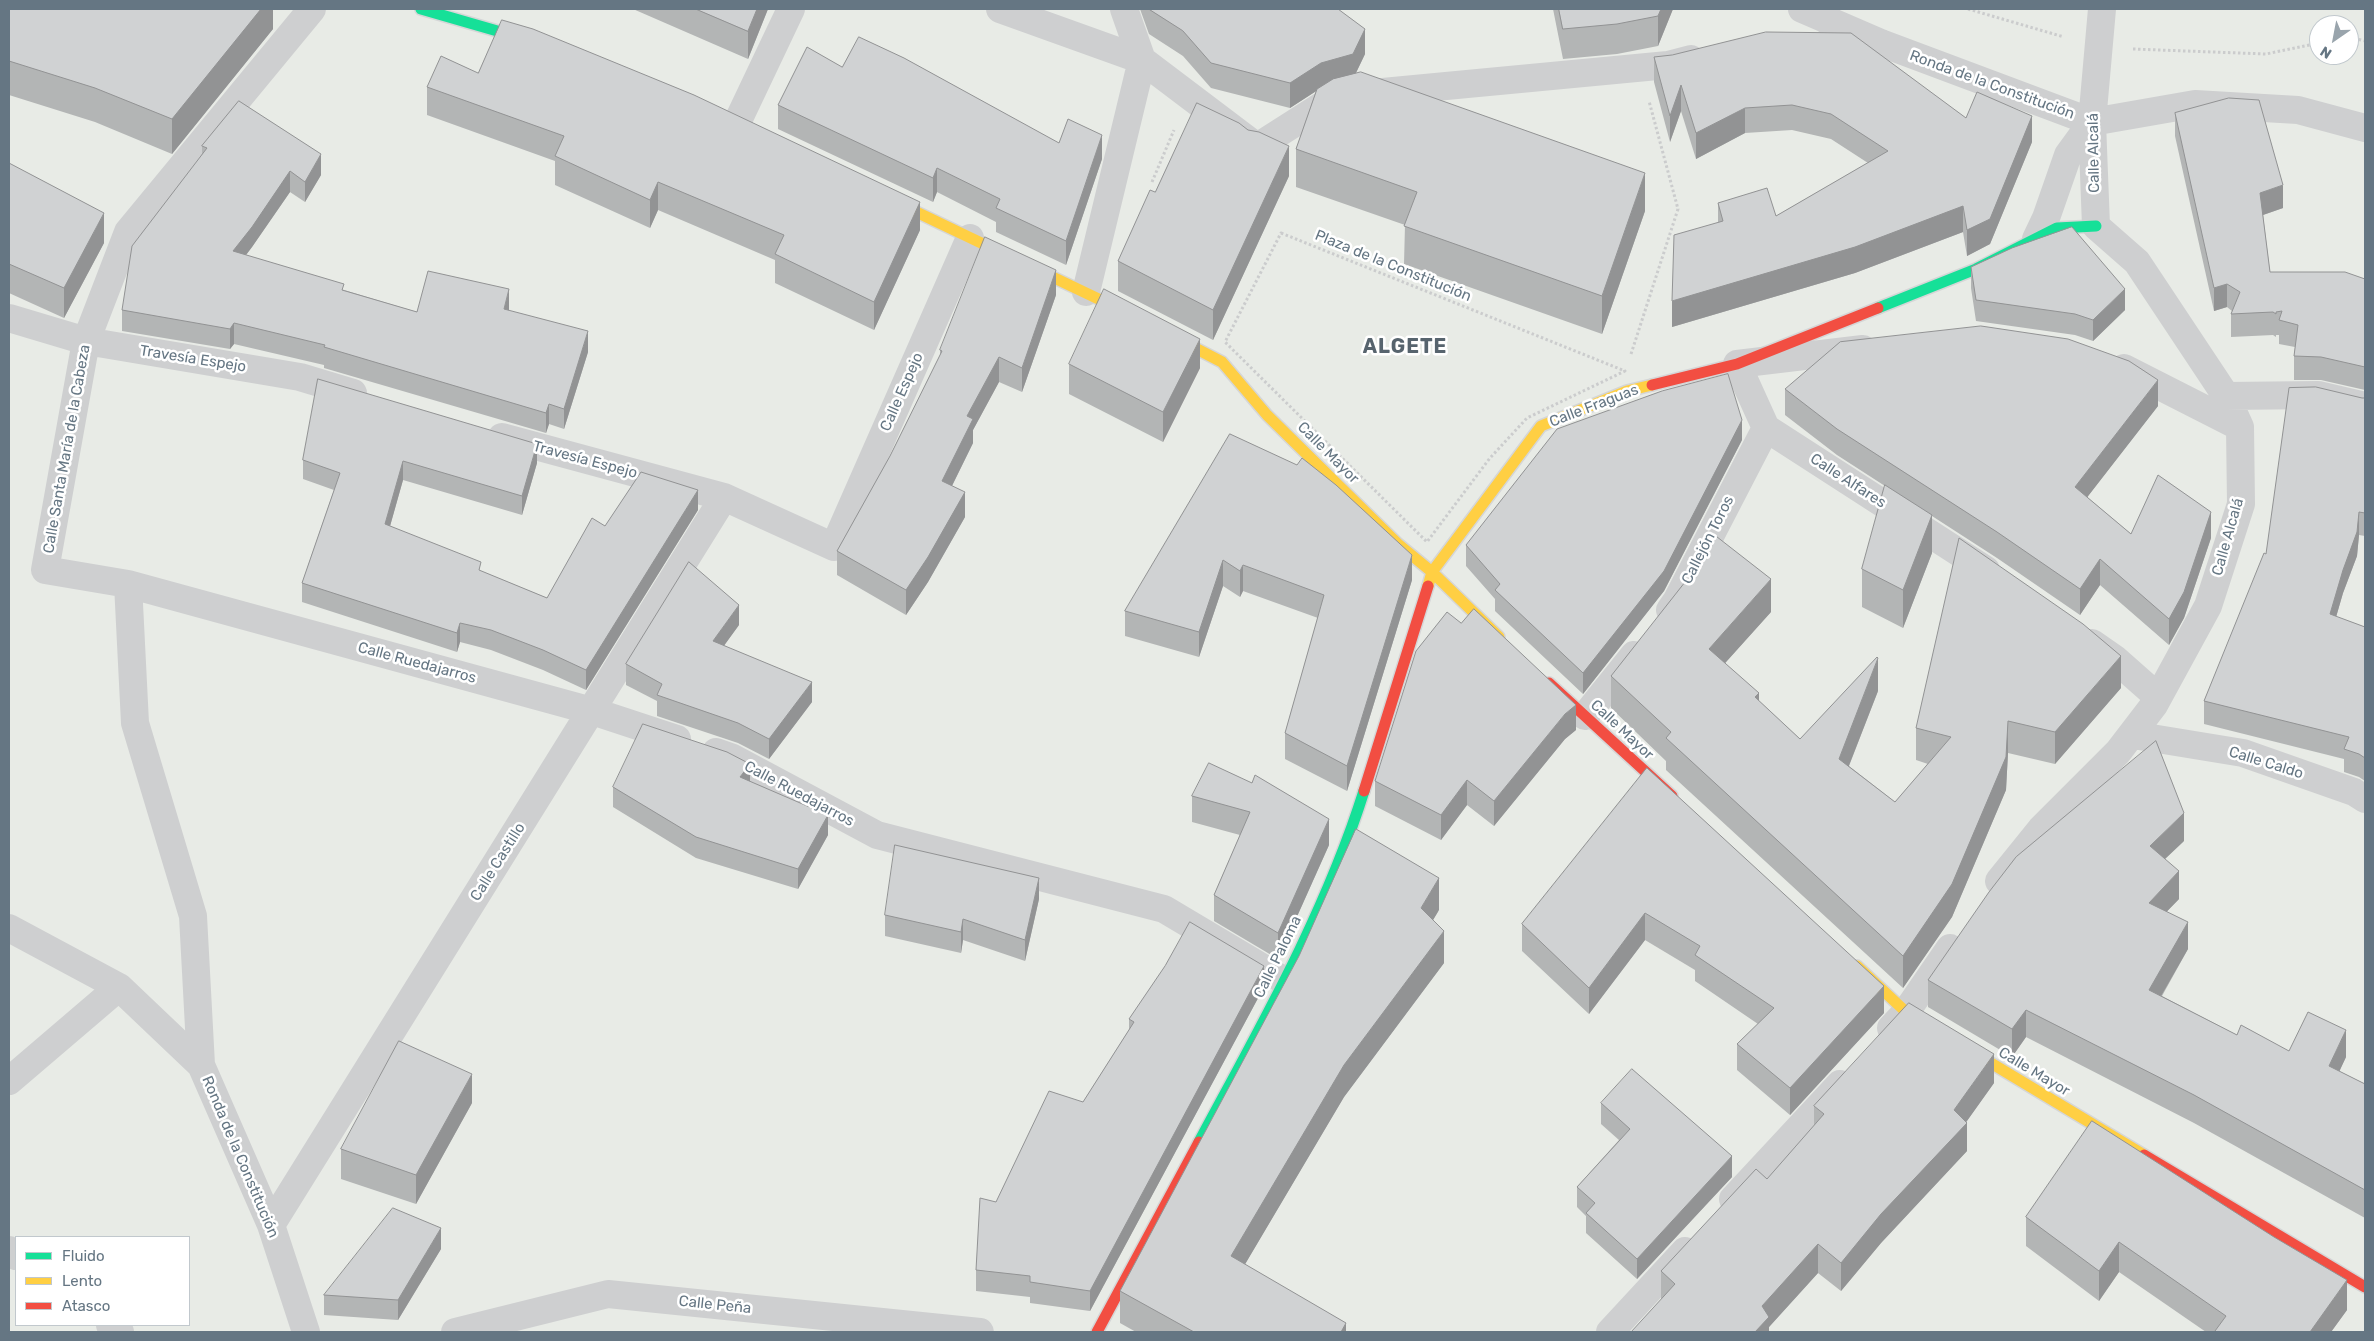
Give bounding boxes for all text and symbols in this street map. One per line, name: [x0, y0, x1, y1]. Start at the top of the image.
north arrow: [2309, 15, 2359, 65]
text: N: [2317, 42, 2335, 62]
street label: Ronda de la Constitución: [1907, 47, 2077, 123]
street label: Calle Alcalá: [2084, 113, 2104, 193]
street label: Plaza de la Constitución: [1312, 226, 1474, 306]
district label: ALGETE: [1362, 335, 1448, 359]
street label: Travesía Espejo: [139, 342, 247, 376]
street label: Calle Santa María de la Cabeza: [40, 343, 94, 555]
street label: Calle Espejo: [877, 350, 927, 434]
street label: Calle Fraguas: [1547, 381, 1641, 431]
street label: Calle Mayor: [1293, 418, 1363, 488]
street label: Travesía Espejo: [531, 437, 639, 483]
street label: Calle Alfares: [1807, 450, 1889, 512]
street label: Callejón Toros: [1678, 493, 1738, 587]
street label: Calle Alcalá: [2208, 496, 2248, 578]
street label: Calle Ruedajarros: [356, 639, 478, 687]
street label: Calle Mayor: [1587, 696, 1657, 764]
street label: Calle Caldo: [2227, 743, 2305, 783]
street label: Calle Ruedajarros: [741, 757, 857, 831]
street label: Calle Castillo: [467, 820, 529, 904]
street label: Calle Paloma: [1250, 913, 1306, 1001]
street label: Calle Mayor: [1995, 1044, 2073, 1100]
street label: Ronda de la Constitución: [198, 1073, 282, 1241]
legend: [15, 1236, 190, 1326]
text: Fluido: [62, 1247, 105, 1265]
text: Lento: [62, 1272, 102, 1290]
street label: Calle Peña: [678, 1292, 752, 1318]
text: Atasco: [62, 1297, 110, 1315]

